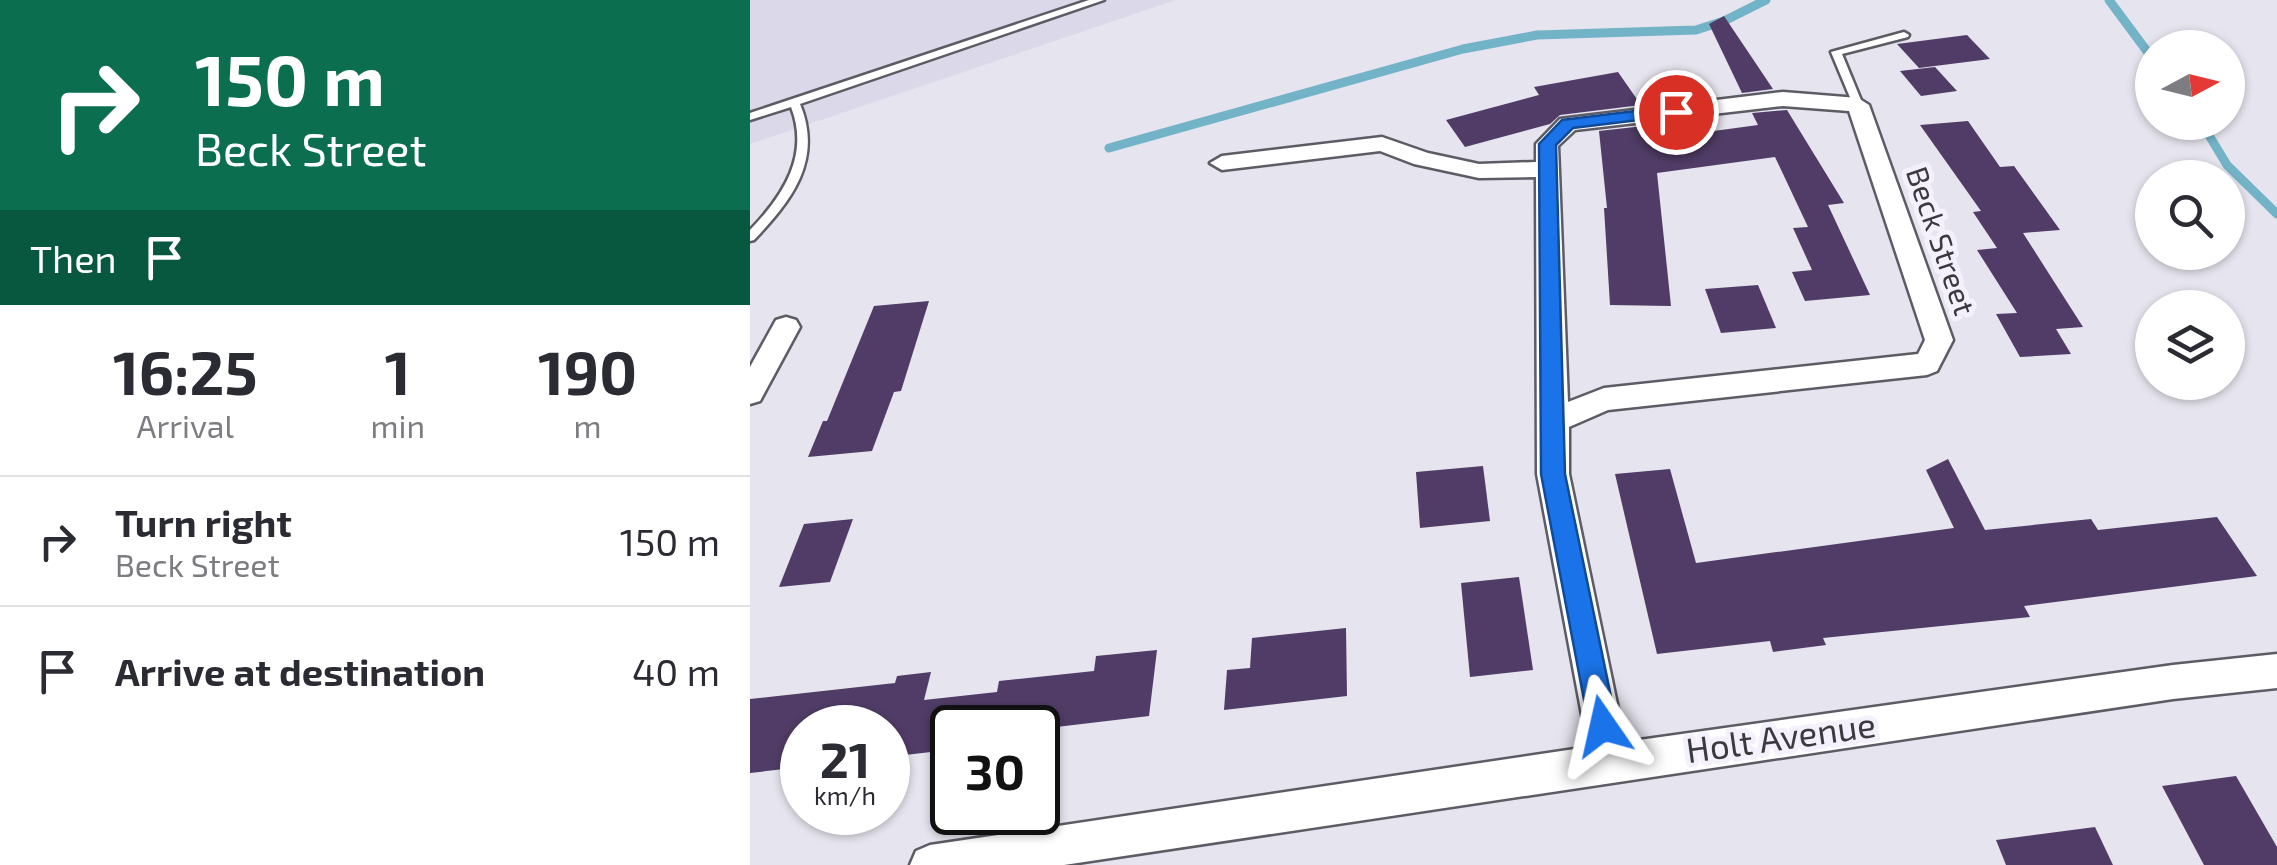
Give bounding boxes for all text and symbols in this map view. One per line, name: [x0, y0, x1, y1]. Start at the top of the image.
north arrow: [2135, 30, 2245, 140]
map controls: [2135, 30, 2245, 400]
text: 150 m: [195, 36, 385, 120]
icon: right: [30, 40, 160, 170]
pin: [1634, 70, 1719, 155]
icon: arrive: [1649, 85, 1704, 140]
text: Beck Street: [195, 121, 427, 175]
button: search: [2135, 160, 2245, 270]
street label: Beck Street: [1900, 161, 1984, 319]
icon: arrive: [137, 230, 192, 285]
text: Then: [30, 235, 117, 281]
button: layers: [2135, 290, 2245, 400]
text: 16:25: [113, 335, 258, 407]
text: 1: [385, 335, 411, 407]
text: 190: [538, 335, 637, 407]
text: Arrival: [137, 406, 234, 444]
text: min: [370, 406, 425, 444]
text: m: [573, 406, 602, 444]
text: Turn right: [115, 499, 292, 545]
icon: right: [30, 514, 85, 569]
text: 150 m: [620, 518, 720, 564]
text: Beck Street: [115, 545, 280, 583]
icon: arrive: [30, 644, 85, 699]
text: Arrive at destination: [115, 648, 485, 694]
text: 40 m: [632, 648, 720, 694]
position arrow: [1551, 674, 1655, 778]
street label: Holt Avenue: [1683, 702, 1878, 770]
speed limit sign: 30: [930, 705, 1060, 835]
text: 21: [820, 728, 870, 788]
text: km/h: [814, 780, 876, 810]

